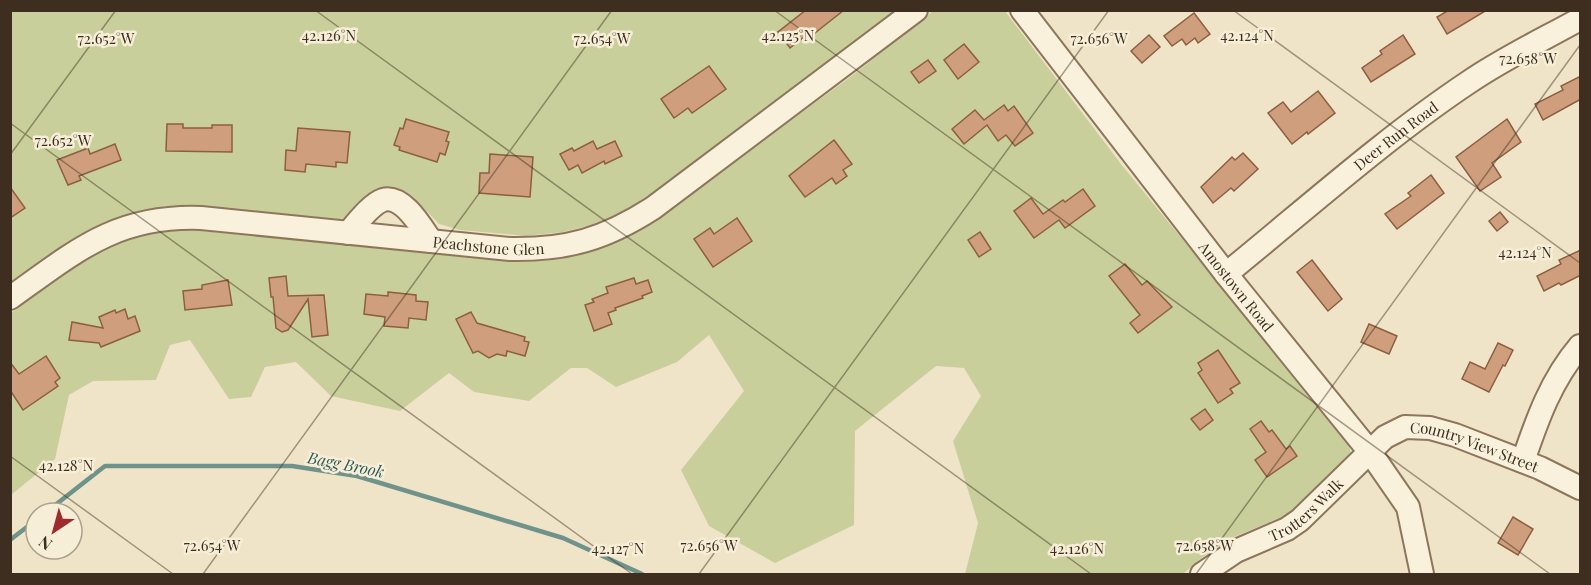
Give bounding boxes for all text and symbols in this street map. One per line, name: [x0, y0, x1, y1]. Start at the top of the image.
text: 42.126°N: [302, 25, 357, 45]
text: 42.125°N: [762, 25, 815, 45]
text: 42.124°N: [1220, 25, 1274, 45]
text: 72.652°W: [78, 28, 135, 48]
text: 72.654°W: [574, 28, 631, 48]
text: 72.656°W: [1070, 28, 1128, 48]
text: 72.658°W: [1499, 48, 1557, 68]
street label: Deer Run Road: [1349, 97, 1442, 175]
text: 72.652°W: [35, 130, 92, 150]
street label: Peachstone Glen: [432, 231, 545, 259]
street label: Amostown Road: [1194, 237, 1279, 336]
text: 42.124°N: [1498, 242, 1552, 262]
street label: Country View Street: [1410, 417, 1542, 477]
water label: Bagg Brook: [305, 446, 386, 482]
text: 42.128°N: [39, 455, 94, 475]
street label: Trotters Walk: [1265, 473, 1348, 546]
north arrow: [24, 501, 84, 561]
text: N: [34, 531, 56, 555]
text: 72.654°W: [184, 535, 241, 555]
text: 72.656°W: [680, 535, 738, 555]
text: 72.658°W: [1176, 535, 1234, 555]
text: 42.127°N: [592, 538, 645, 558]
text: 42.126°N: [1050, 538, 1105, 558]

